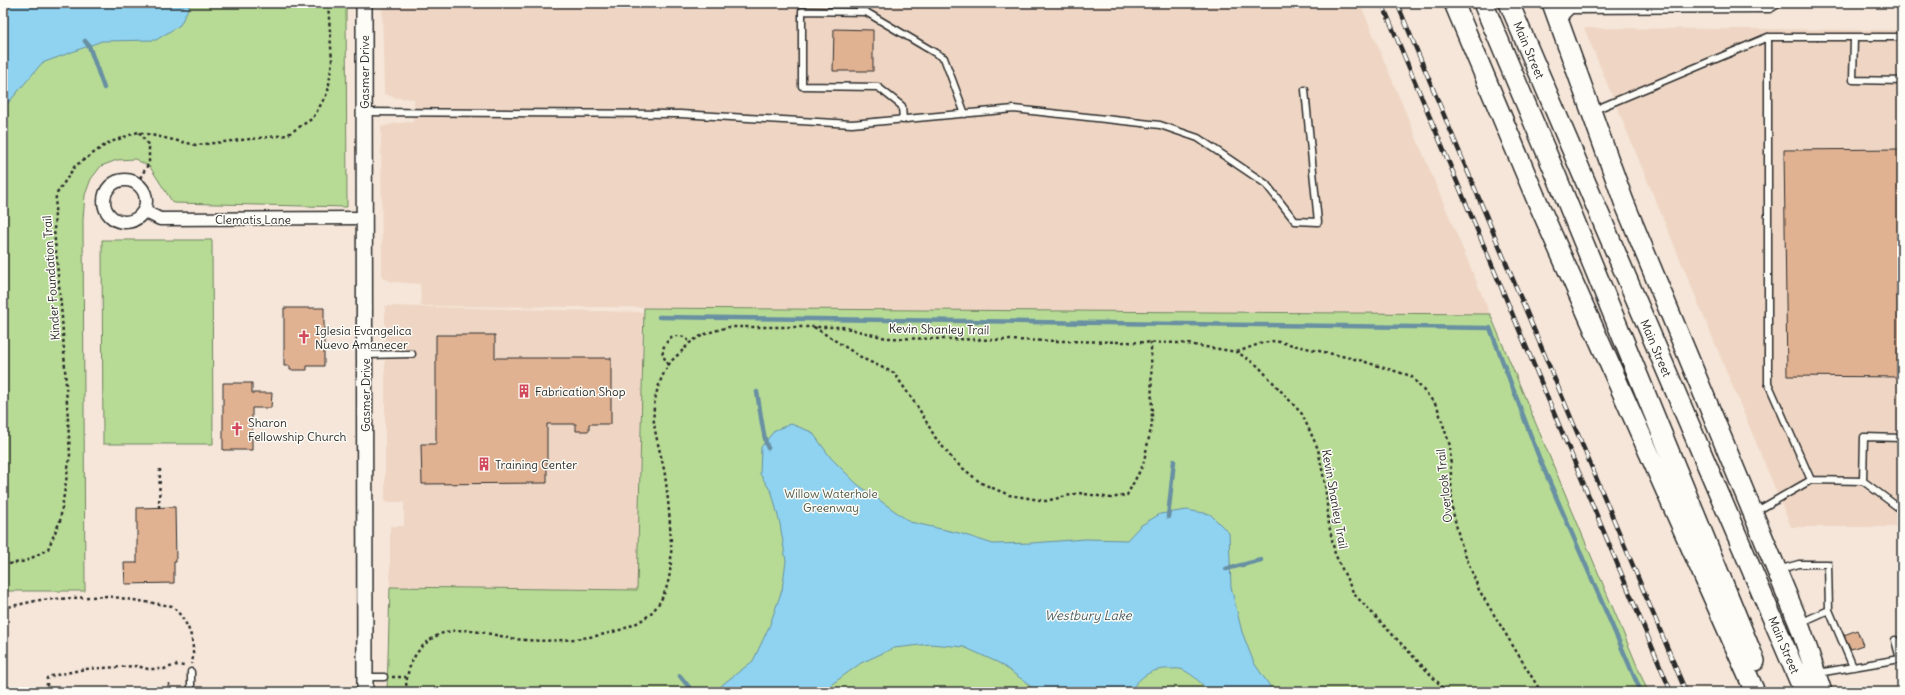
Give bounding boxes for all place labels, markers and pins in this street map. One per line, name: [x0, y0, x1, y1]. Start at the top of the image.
place label: Iglesia Evangelica Nuevo Amanecer: [315, 323, 412, 352]
church icon: Iglesia Evangelica Nuevo Amanecer: [296, 329, 312, 345]
building icon: Fabrication Shop: [516, 383, 532, 399]
place label: Fabrication Shop: [535, 384, 626, 399]
place label: Sharon Fellowship Church: [248, 415, 347, 444]
church icon: Sharon Fellowship Church: [229, 421, 245, 437]
building icon: Training Center: [476, 456, 492, 472]
place label: Training Center: [495, 457, 577, 472]

